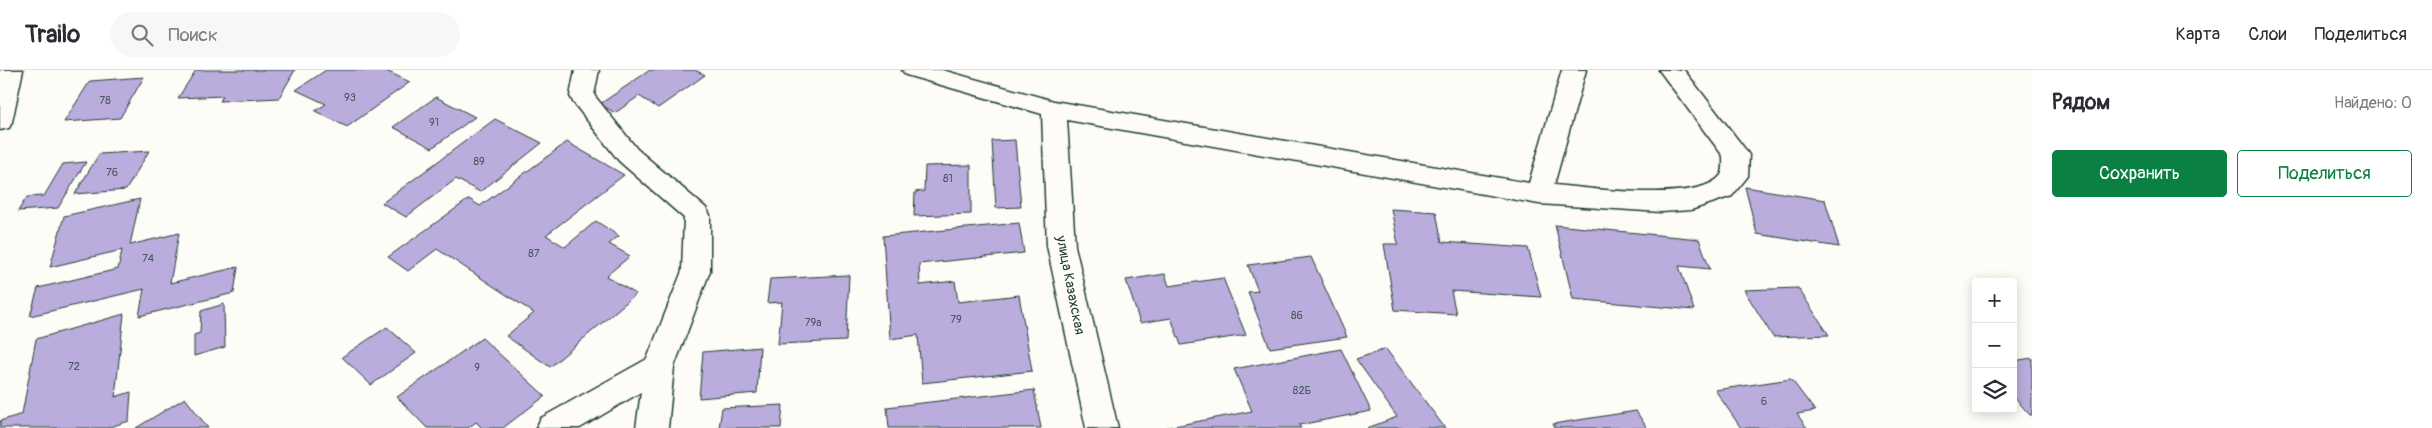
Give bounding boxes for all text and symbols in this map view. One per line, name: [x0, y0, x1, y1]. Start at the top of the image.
search box: [110, 12, 460, 57]
text: Trailo: [25, 20, 80, 49]
icon: search: [128, 21, 156, 49]
text: Поиск: [168, 23, 218, 47]
text: Карта: [2176, 23, 2220, 46]
text: Слои: [2248, 23, 2286, 46]
text: Поделиться: [2314, 23, 2407, 46]
text: Рядом: [2052, 89, 2110, 116]
house number: 93: [344, 91, 356, 104]
text: Найдено: 0: [2334, 93, 2412, 113]
house number: 78: [99, 94, 111, 107]
house number: 91: [429, 116, 439, 129]
button: Сохранить: [2052, 150, 2227, 197]
button: Поделиться: [2237, 150, 2412, 197]
house number: 89: [473, 155, 485, 168]
house number: 76: [106, 166, 118, 179]
house number: 81: [943, 172, 953, 185]
street label: улица Казахская: [1052, 233, 1088, 336]
house number: 87: [528, 247, 540, 260]
house number: 74: [142, 252, 155, 265]
map controls: [1972, 278, 2017, 413]
button: +: [1972, 278, 2017, 323]
house number: 86: [1291, 309, 1303, 322]
house number: 79: [950, 313, 962, 326]
house number: 79а: [805, 316, 821, 329]
button: −: [1972, 323, 2017, 368]
house number: 72: [68, 360, 80, 373]
house number: 9: [474, 361, 480, 374]
button: layers: [1972, 368, 2017, 413]
house number: 82Б: [1293, 384, 1311, 397]
house number: 6: [1761, 395, 1767, 408]

